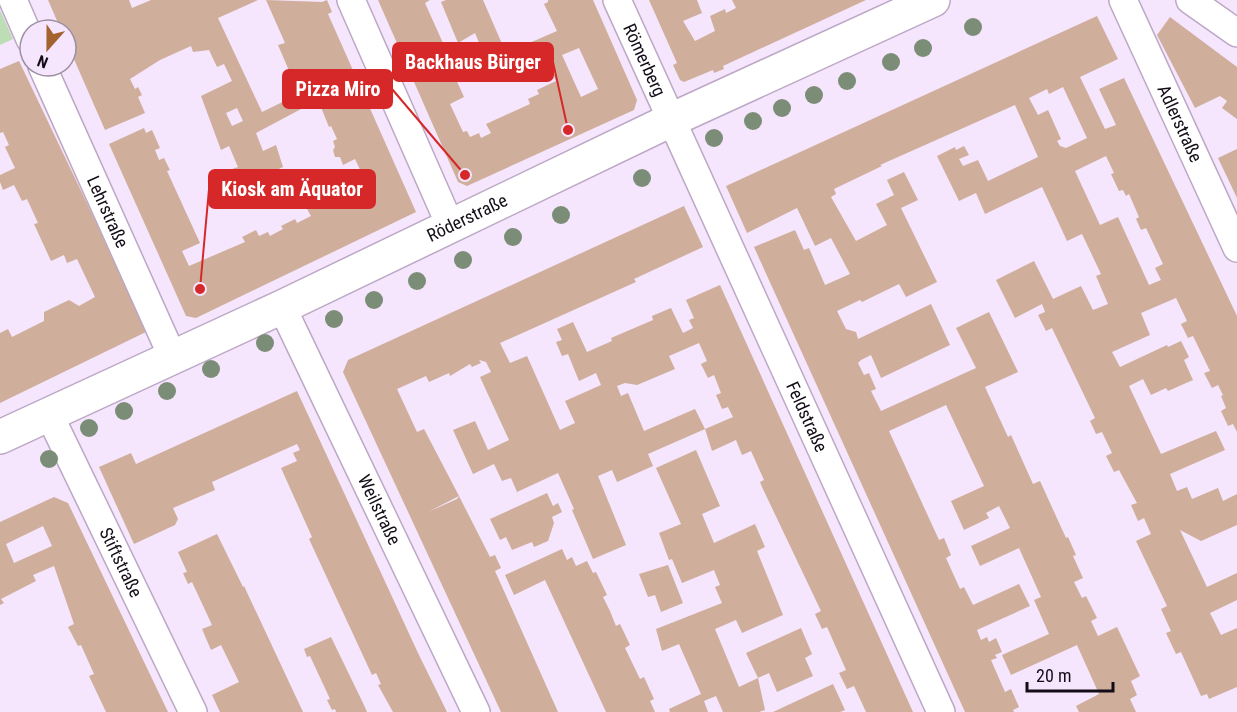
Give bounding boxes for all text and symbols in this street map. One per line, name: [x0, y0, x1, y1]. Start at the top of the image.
north arrow: [18, 18, 78, 78]
street label: Römerberg: [619, 20, 670, 100]
callout: Backhaus Bürger: [393, 43, 553, 81]
text: Backhaus Bürger: [405, 50, 541, 74]
text: N: [35, 51, 51, 72]
callout: Pizza Miro: [283, 70, 392, 108]
text: Pizza Miro: [296, 77, 381, 101]
street label: Adlerstraße: [1153, 81, 1207, 165]
callout: Kiosk am Äquator: [209, 170, 375, 208]
street label: Lehrstraße: [83, 173, 133, 251]
text: Kiosk am Äquator: [221, 177, 363, 201]
street label: Röderstraße: [423, 189, 511, 246]
street label: Feldstraße: [782, 378, 832, 455]
street label: Weilstraße: [354, 471, 405, 548]
street label: Stiftstraße: [95, 524, 147, 601]
scale bar: [1027, 655, 1112, 693]
text: 20 m: [1036, 665, 1071, 686]

